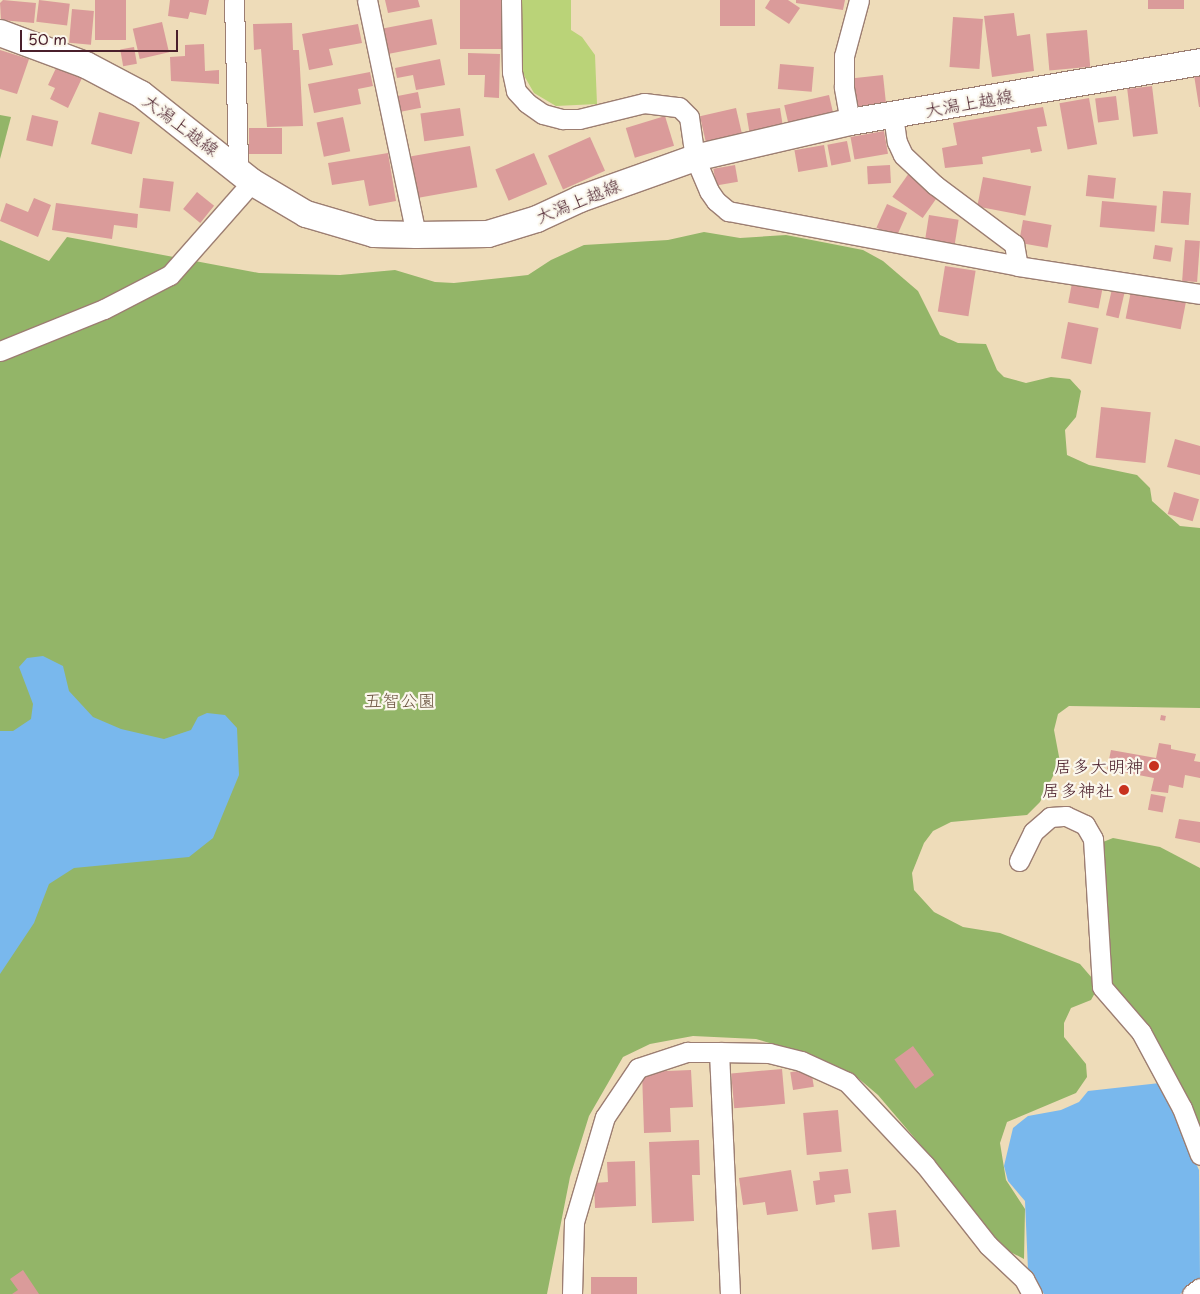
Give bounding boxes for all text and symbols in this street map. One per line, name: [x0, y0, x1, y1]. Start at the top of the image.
scale bar: [22, 20, 180, 52]
text: 50 m: [28, 27, 67, 50]
street label: 大潟上越線: [923, 85, 1015, 121]
street label: 大潟上越線: [139, 89, 223, 161]
street label: 大潟上越線: [532, 174, 624, 228]
park label: 五智公園: [364, 689, 436, 711]
place label: 居多大明神: [1054, 755, 1144, 777]
marker: 居多大明神: [1148, 760, 1160, 772]
place label: 居多神社: [1042, 779, 1114, 801]
marker: 居多神社: [1118, 784, 1130, 796]

